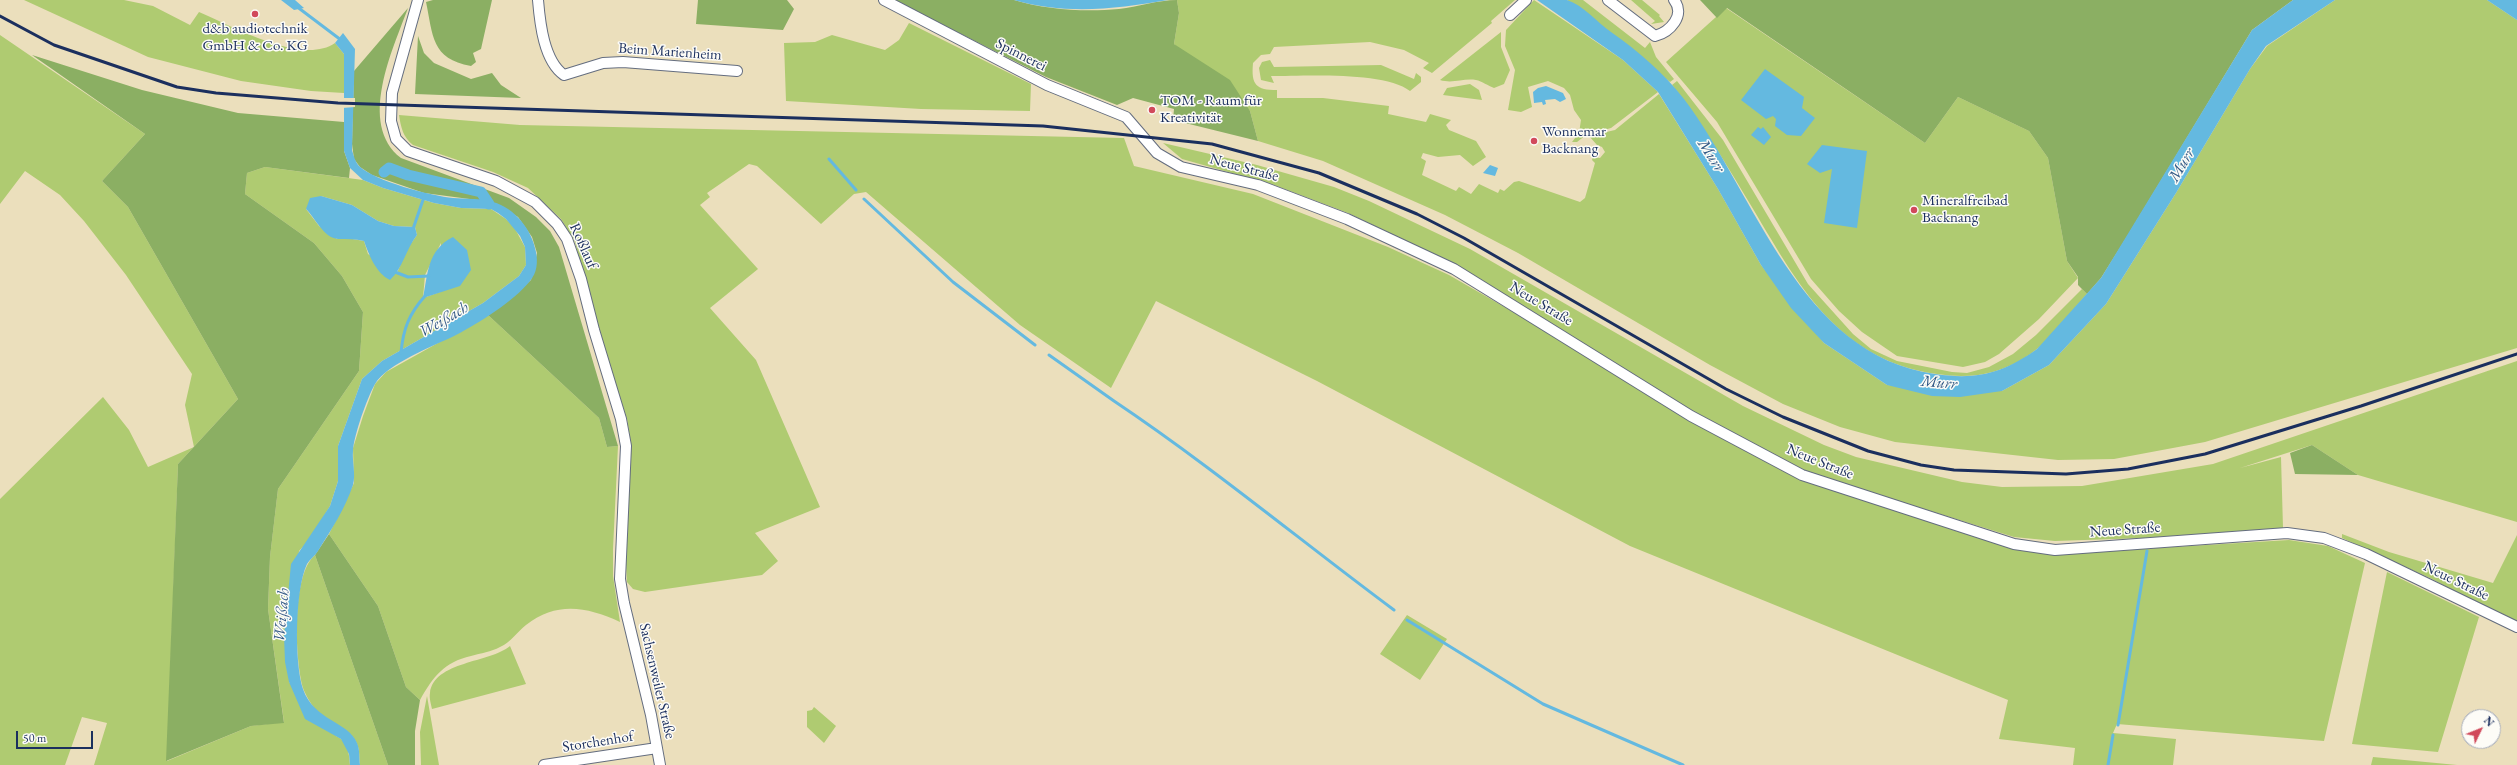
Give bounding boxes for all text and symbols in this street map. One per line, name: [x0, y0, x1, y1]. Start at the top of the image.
marker: d&b audiotechnik GmbH & Co. KG: [250, 9, 260, 19]
place label: d&b audiotechnik GmbH & Co. KG: [202, 20, 308, 55]
street label: Spinnerei: [993, 35, 1049, 75]
street label: Beim Marienheim: [618, 39, 722, 65]
place label: TOM - Raum für Kreativität: [1160, 92, 1262, 127]
marker: TOM - Raum für Kreativität: [1147, 105, 1157, 115]
place label: Wonnemar Backnang: [1542, 123, 1606, 158]
marker: Wonnemar Backnang: [1529, 136, 1539, 146]
water label: Murr: [1693, 136, 1729, 176]
water label: Murr: [2165, 145, 2199, 185]
street label: Neue Straße: [1208, 150, 1280, 186]
place label: Mineralfreibad Backnang: [1922, 192, 2008, 227]
marker: Mineralfreibad Backnang: [1909, 205, 1919, 215]
street label: Roßlauf: [565, 220, 601, 272]
street label: Neue Straße: [1506, 278, 1576, 330]
water label: Weißach: [416, 298, 472, 342]
water label: Murr: [1920, 372, 1958, 394]
street label: Neue Straße: [1784, 440, 1856, 484]
street label: Neue Straße: [2089, 519, 2161, 541]
street label: Neue Straße: [2420, 557, 2492, 605]
water label: Weißach: [270, 587, 294, 643]
street label: Sachsenweiler Straße: [635, 621, 679, 741]
north arrow: [2461, 709, 2501, 749]
text: N: [2481, 713, 2497, 730]
scale bar: [18, 723, 95, 749]
street label: Storchenhof: [561, 728, 635, 756]
text: 50 m: [23, 730, 46, 746]

